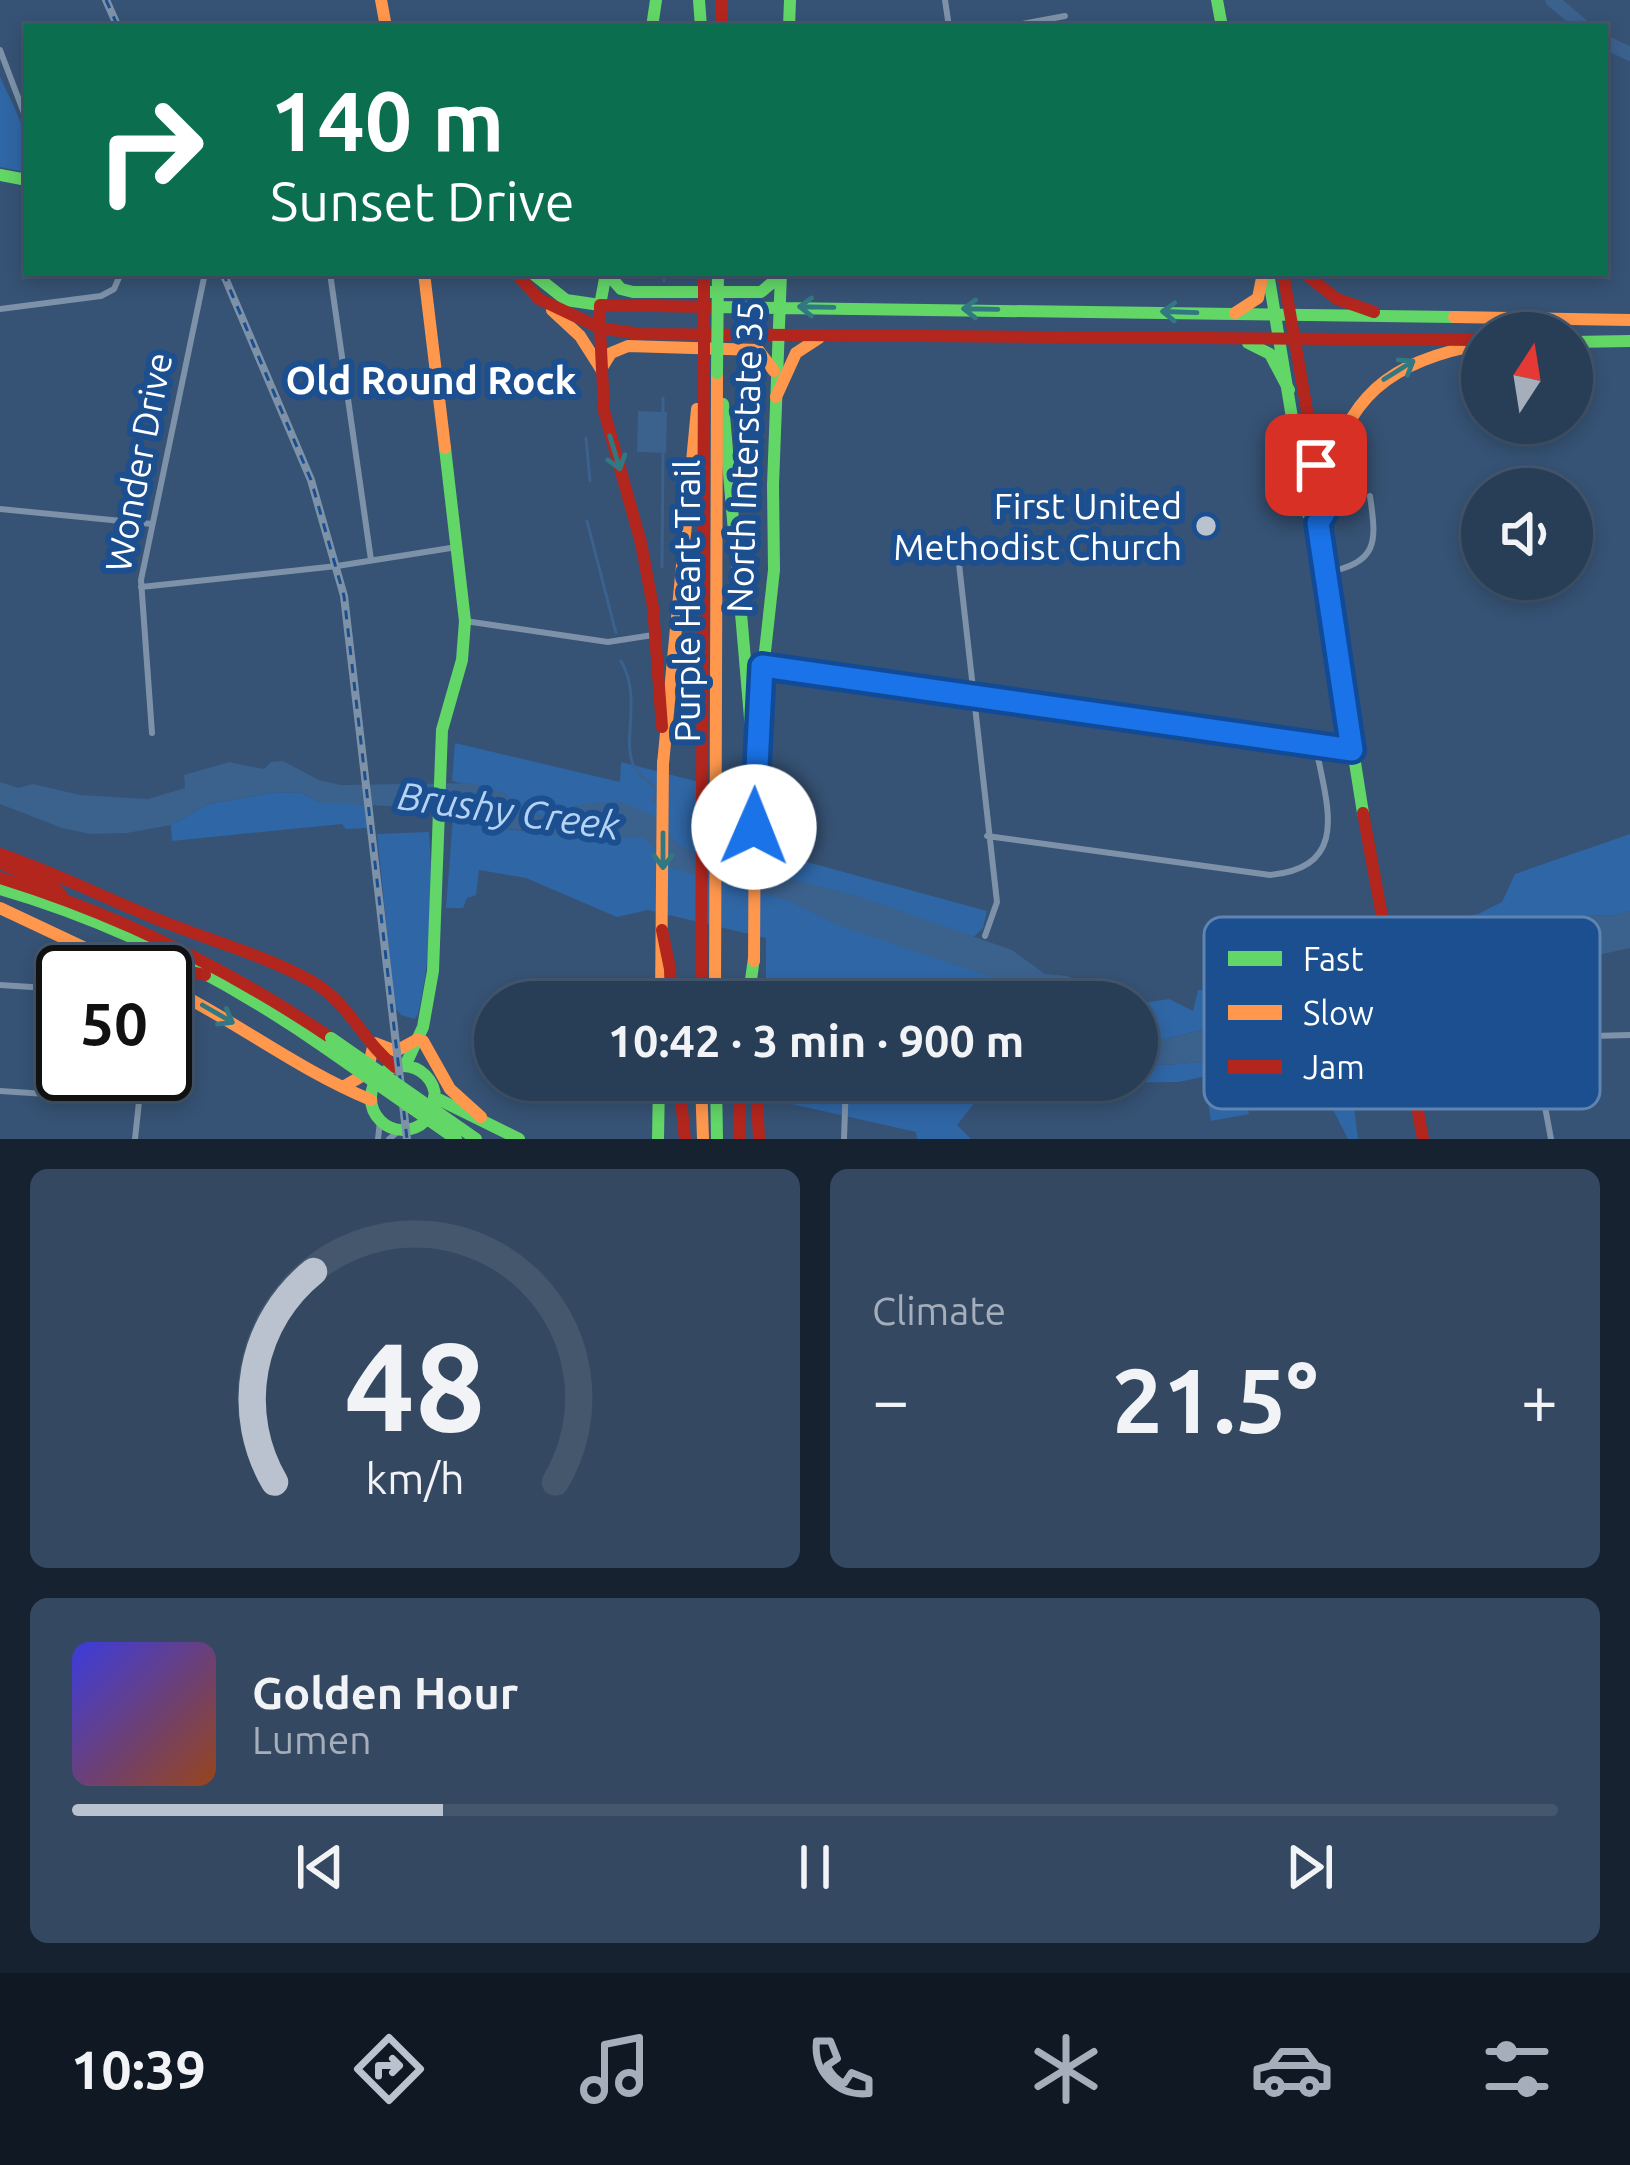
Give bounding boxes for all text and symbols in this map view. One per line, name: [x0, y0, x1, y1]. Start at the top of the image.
icon: right: [72, 72, 228, 228]
text: 140 m: [270, 73, 504, 167]
text: Sunset Drive: [270, 171, 574, 231]
one-way arrow: [797, 296, 836, 318]
one-way arrow: [961, 298, 1000, 320]
street label: North Interstate 35: [718, 301, 770, 613]
one-way arrow: [1160, 301, 1199, 324]
north arrow: [1461, 312, 1593, 444]
map controls: [1461, 312, 1593, 600]
street label: Wonder Drive: [97, 349, 179, 575]
district label: Old Round Rock: [286, 358, 577, 401]
one-way arrow: [1381, 358, 1415, 382]
pin: [1265, 414, 1367, 516]
icon: arrive: [1283, 432, 1349, 498]
one-way arrow: [605, 433, 627, 471]
street label: Purple Heart Trail: [666, 460, 707, 742]
button: sound: [1461, 468, 1593, 600]
place label: First United Methodist Church: [893, 485, 1182, 567]
marker: First United Methodist Church: [1193, 513, 1219, 539]
position arrow: [691, 764, 817, 890]
water label: Brushy Creek: [395, 773, 623, 847]
one-way arrow: [652, 831, 674, 870]
legend: [1204, 917, 1600, 1109]
text: Fast: [1303, 940, 1363, 977]
speed limit sign: 50: [36, 945, 192, 1101]
text: Slow: [1303, 994, 1374, 1031]
one-way arrow: [200, 1002, 235, 1026]
text: 10:42 · 3 min · 900 m: [608, 1015, 1024, 1066]
text: Jam: [1303, 1048, 1365, 1085]
text: Climate: [872, 1289, 1006, 1332]
text: 48: [345, 1315, 485, 1455]
text: 21.5°: [1112, 1349, 1318, 1450]
text: −: [872, 1362, 909, 1436]
text: +: [1521, 1362, 1558, 1436]
text: km/h: [365, 1453, 465, 1501]
text: Golden Hour: [252, 1667, 518, 1718]
text: Lumen: [252, 1718, 372, 1761]
icon: previous: [287, 1834, 353, 1900]
icon: pause: [782, 1834, 848, 1900]
icon: next: [1277, 1834, 1343, 1900]
icon: directions: [347, 2027, 431, 2111]
icon: music: [573, 2027, 657, 2111]
icon: phone: [799, 2027, 883, 2111]
icon: climate: [1024, 2027, 1108, 2111]
icon: car: [1250, 2027, 1334, 2111]
icon: filters: [1475, 2027, 1559, 2111]
text: 10:39: [71, 2039, 206, 2099]

